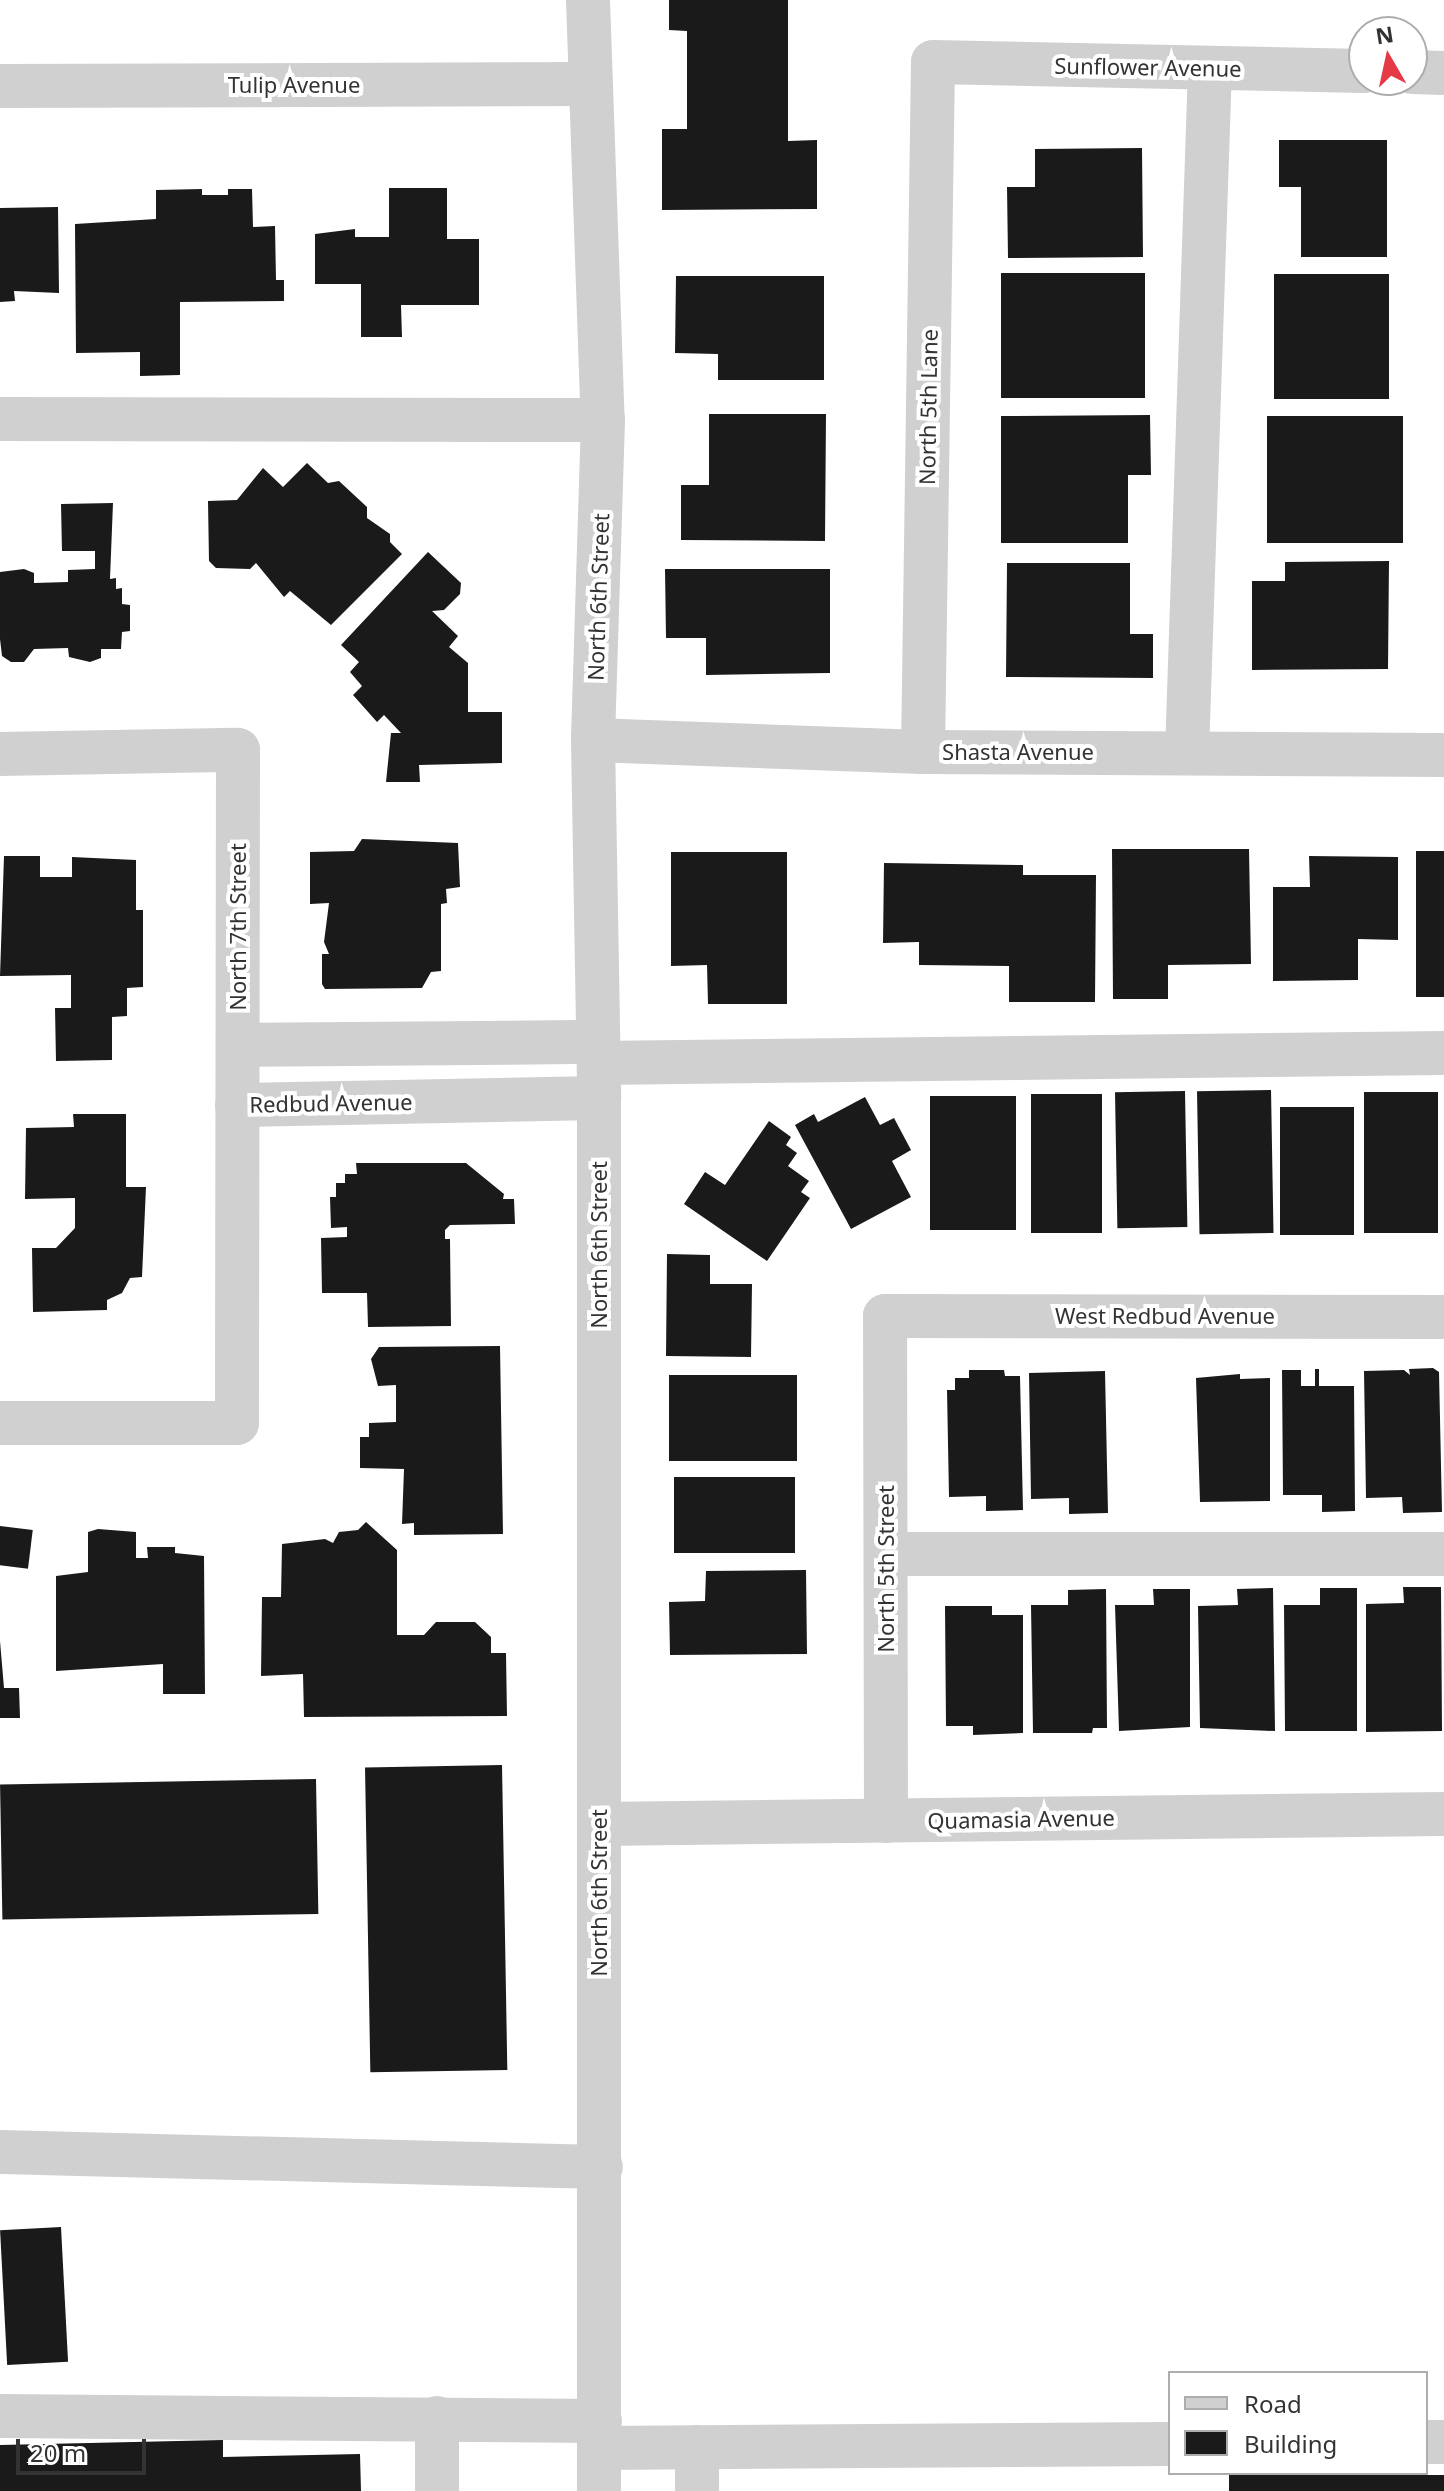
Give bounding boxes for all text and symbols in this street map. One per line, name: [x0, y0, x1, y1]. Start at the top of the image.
north arrow: [1348, 16, 1428, 96]
text: N: [1373, 18, 1396, 50]
street label: Sunflower Avenue: [1054, 52, 1242, 82]
street label: Tulip Avenue: [228, 72, 360, 98]
street label: North 5th Lane: [913, 329, 943, 485]
street label: North 6th Street: [582, 513, 614, 681]
street label: Shasta Avenue: [942, 739, 1094, 765]
street label: North 7th Street: [225, 843, 251, 1011]
street label: Redbud Avenue: [249, 1088, 413, 1118]
street label: North 6th Street: [586, 1161, 612, 1329]
street label: West Redbud Avenue: [1055, 1303, 1275, 1329]
street label: North 5th Street: [873, 1485, 899, 1653]
street label: Quamasia Avenue: [927, 1804, 1115, 1834]
street label: North 6th Street: [586, 1809, 612, 1977]
legend: [1168, 2371, 1428, 2475]
text: Road: [1244, 2387, 1302, 2420]
scale bar: [20, 2423, 150, 2473]
text: Building: [1244, 2427, 1337, 2460]
text: 20 m: [30, 2436, 86, 2469]

